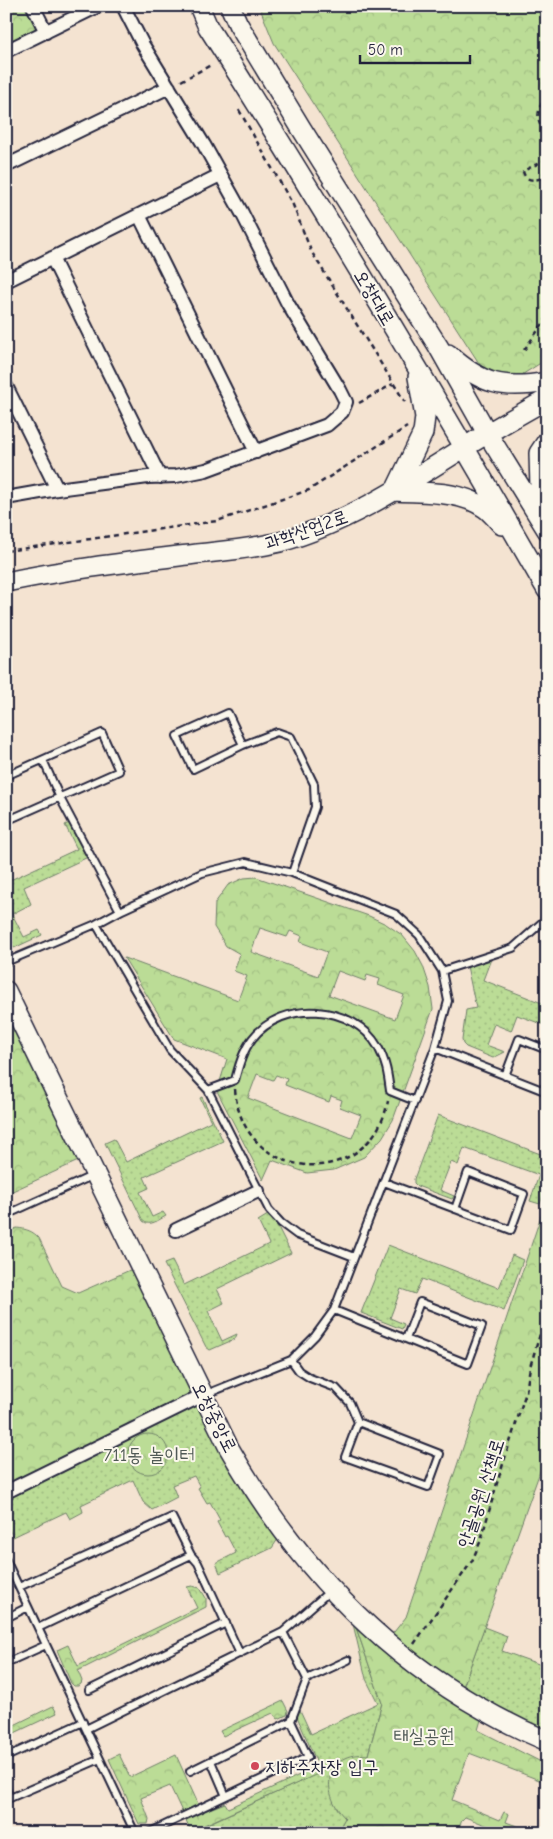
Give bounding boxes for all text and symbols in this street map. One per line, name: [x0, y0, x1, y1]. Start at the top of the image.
scale bar: [360, 32, 470, 64]
text: 50 m: [368, 41, 403, 59]
street label: 오창대로: [349, 266, 399, 329]
street label: 과학산업2로: [262, 505, 351, 554]
street label: 오창중앙로: [187, 1378, 241, 1457]
street label: 안골공원 산책로: [453, 1436, 509, 1551]
park label: 711동 놀이터: [103, 1444, 195, 1466]
park label: 태실공원: [393, 1725, 455, 1747]
place label: 지하주차장 입구: [265, 1756, 378, 1778]
marker: 지하주차장 입구: [249, 1760, 261, 1772]

